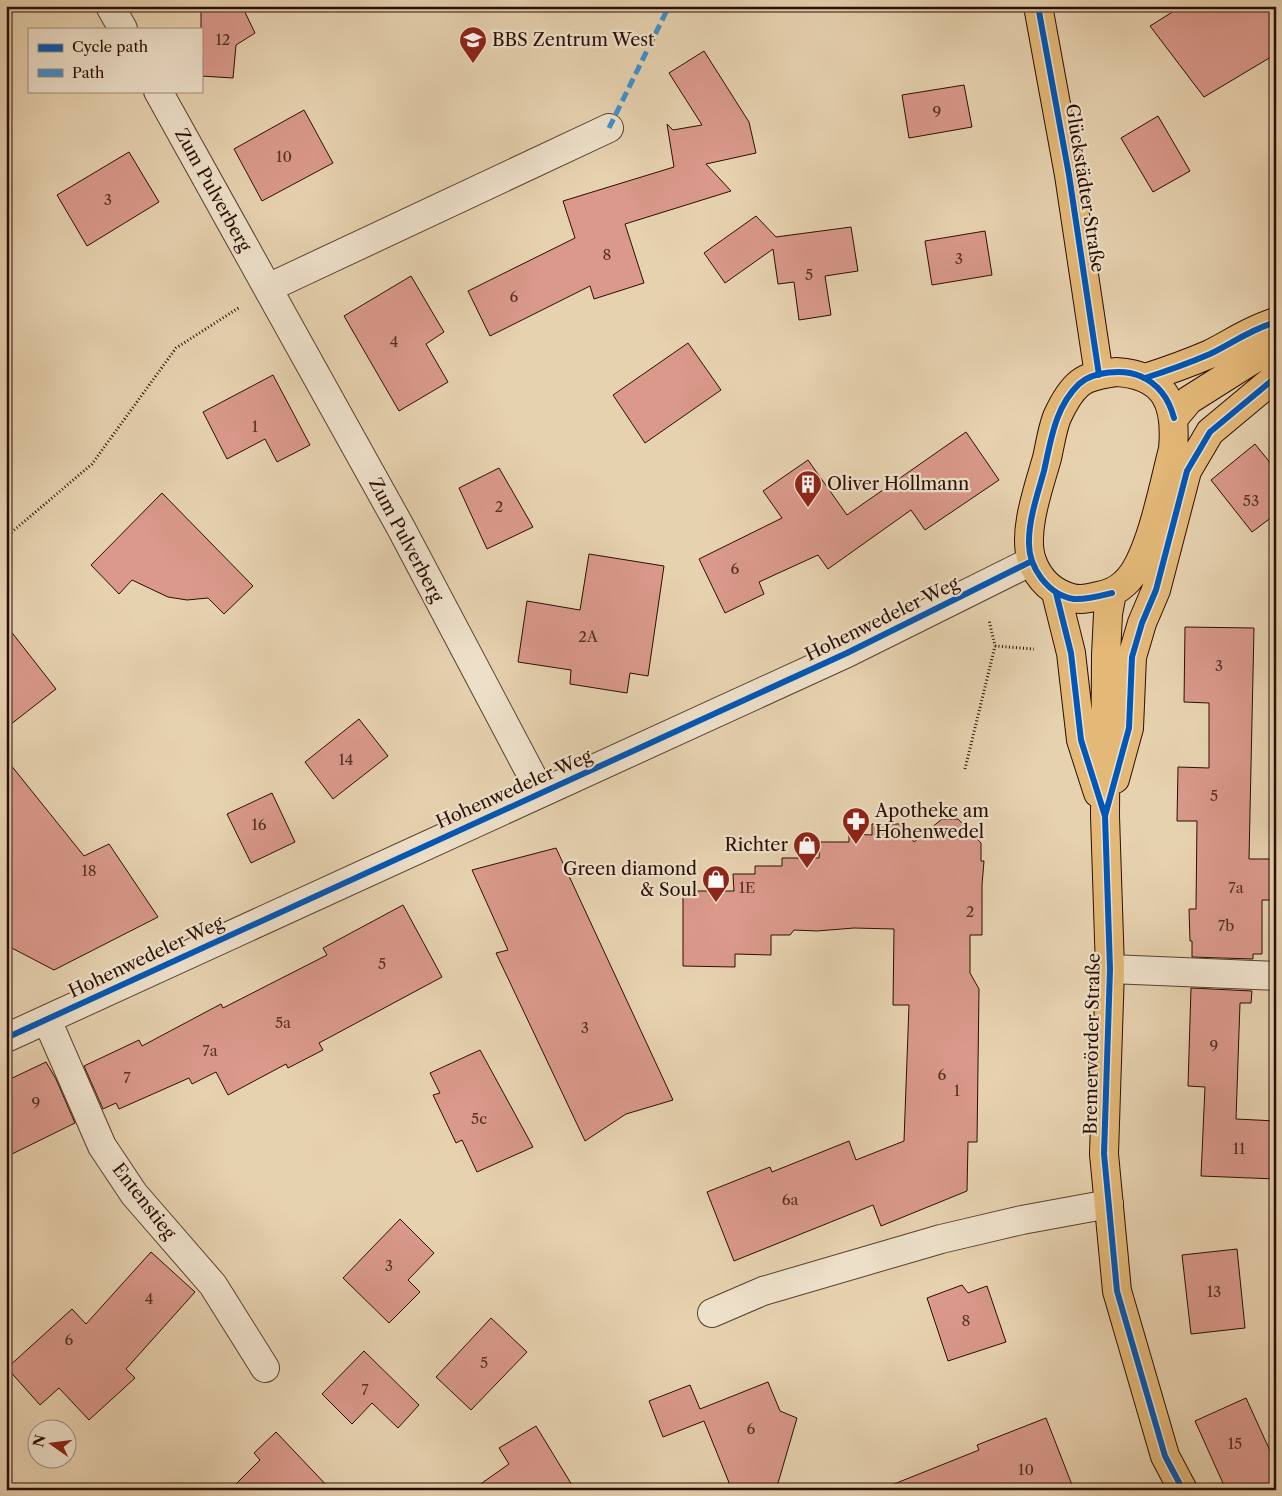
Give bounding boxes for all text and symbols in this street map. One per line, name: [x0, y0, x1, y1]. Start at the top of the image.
school or university icon: BBS Zentrum West: [458, 25, 488, 64]
legend: [28, 28, 202, 92]
place label: BBS Zentrum West: [492, 29, 655, 51]
house number: 12: [216, 30, 230, 49]
text: Cycle path: [72, 37, 149, 56]
text: Path: [72, 63, 105, 82]
house number: 9: [933, 102, 941, 121]
street label: Glückstädter Straße: [1061, 102, 1109, 274]
street label: Zum Pulverberg: [170, 124, 256, 256]
house number: 10: [276, 147, 292, 166]
house number: 3: [104, 190, 112, 209]
house number: 8: [603, 245, 612, 264]
house number: 3: [955, 249, 963, 268]
house number: 5: [805, 265, 813, 284]
house number: 6: [510, 287, 519, 306]
house number: 4: [390, 332, 398, 351]
house number: 1: [252, 417, 259, 436]
building icon: Oliver Hollmann: [793, 469, 823, 508]
place label: Oliver Hollmann: [827, 473, 969, 495]
street label: Zum Pulverberg: [364, 474, 448, 606]
house number: 53: [1243, 491, 1259, 510]
house number: 2: [495, 497, 503, 516]
house number: 6: [731, 559, 740, 578]
street label: Hohenwedeler Weg: [802, 572, 963, 666]
house number: 2A: [578, 627, 599, 646]
house number: 3: [1215, 656, 1223, 675]
street label: Hohenwedeler Weg: [433, 745, 596, 833]
house number: 14: [339, 750, 353, 769]
house number: 5: [1210, 786, 1218, 805]
place label: Apotheke am Hohenwedel: [874, 800, 989, 843]
pharmacy icon: Apotheke am Hohenwedel: [841, 806, 871, 845]
house number: 16: [251, 815, 267, 834]
shop icon: Richter: [792, 830, 822, 869]
place label: Richter: [725, 834, 788, 856]
place label: Green diamond & Soul: [563, 858, 697, 901]
house number: 18: [81, 861, 97, 880]
shop icon: Green diamond & Soul: [701, 864, 731, 903]
house number: 1E: [739, 878, 755, 897]
house number: 7a: [1228, 878, 1244, 897]
house number: 2: [966, 902, 974, 921]
street label: Hohenwedeler Weg: [65, 911, 227, 1003]
house number: 7b: [1218, 916, 1234, 935]
street label: Bremervörder Straße: [1079, 953, 1105, 1135]
house number: 5: [378, 954, 386, 973]
house number: 5a: [275, 1013, 291, 1032]
house number: 3: [581, 1018, 589, 1037]
house number: 9: [1210, 1036, 1218, 1055]
house number: 7a: [202, 1041, 218, 1060]
house number: 6: [938, 1065, 947, 1084]
house number: 7: [123, 1068, 131, 1087]
house number: 1: [954, 1081, 961, 1100]
house number: 9: [32, 1093, 40, 1112]
house number: 5c: [471, 1109, 487, 1128]
house number: 11: [1233, 1139, 1246, 1158]
street label: Entenstieg: [107, 1159, 181, 1244]
house number: 6a: [782, 1190, 798, 1209]
house number: 3: [385, 1256, 393, 1275]
house number: 13: [1207, 1282, 1221, 1301]
house number: 4: [145, 1289, 153, 1308]
house number: 8: [962, 1311, 971, 1330]
house number: 6: [65, 1330, 74, 1349]
house number: 5: [480, 1353, 488, 1372]
house number: 7: [361, 1380, 369, 1399]
north arrow: [28, 1418, 78, 1468]
house number: 6: [747, 1419, 756, 1438]
text: N: [29, 1433, 50, 1449]
house number: 15: [1228, 1434, 1242, 1453]
house number: 10: [1018, 1460, 1034, 1479]

